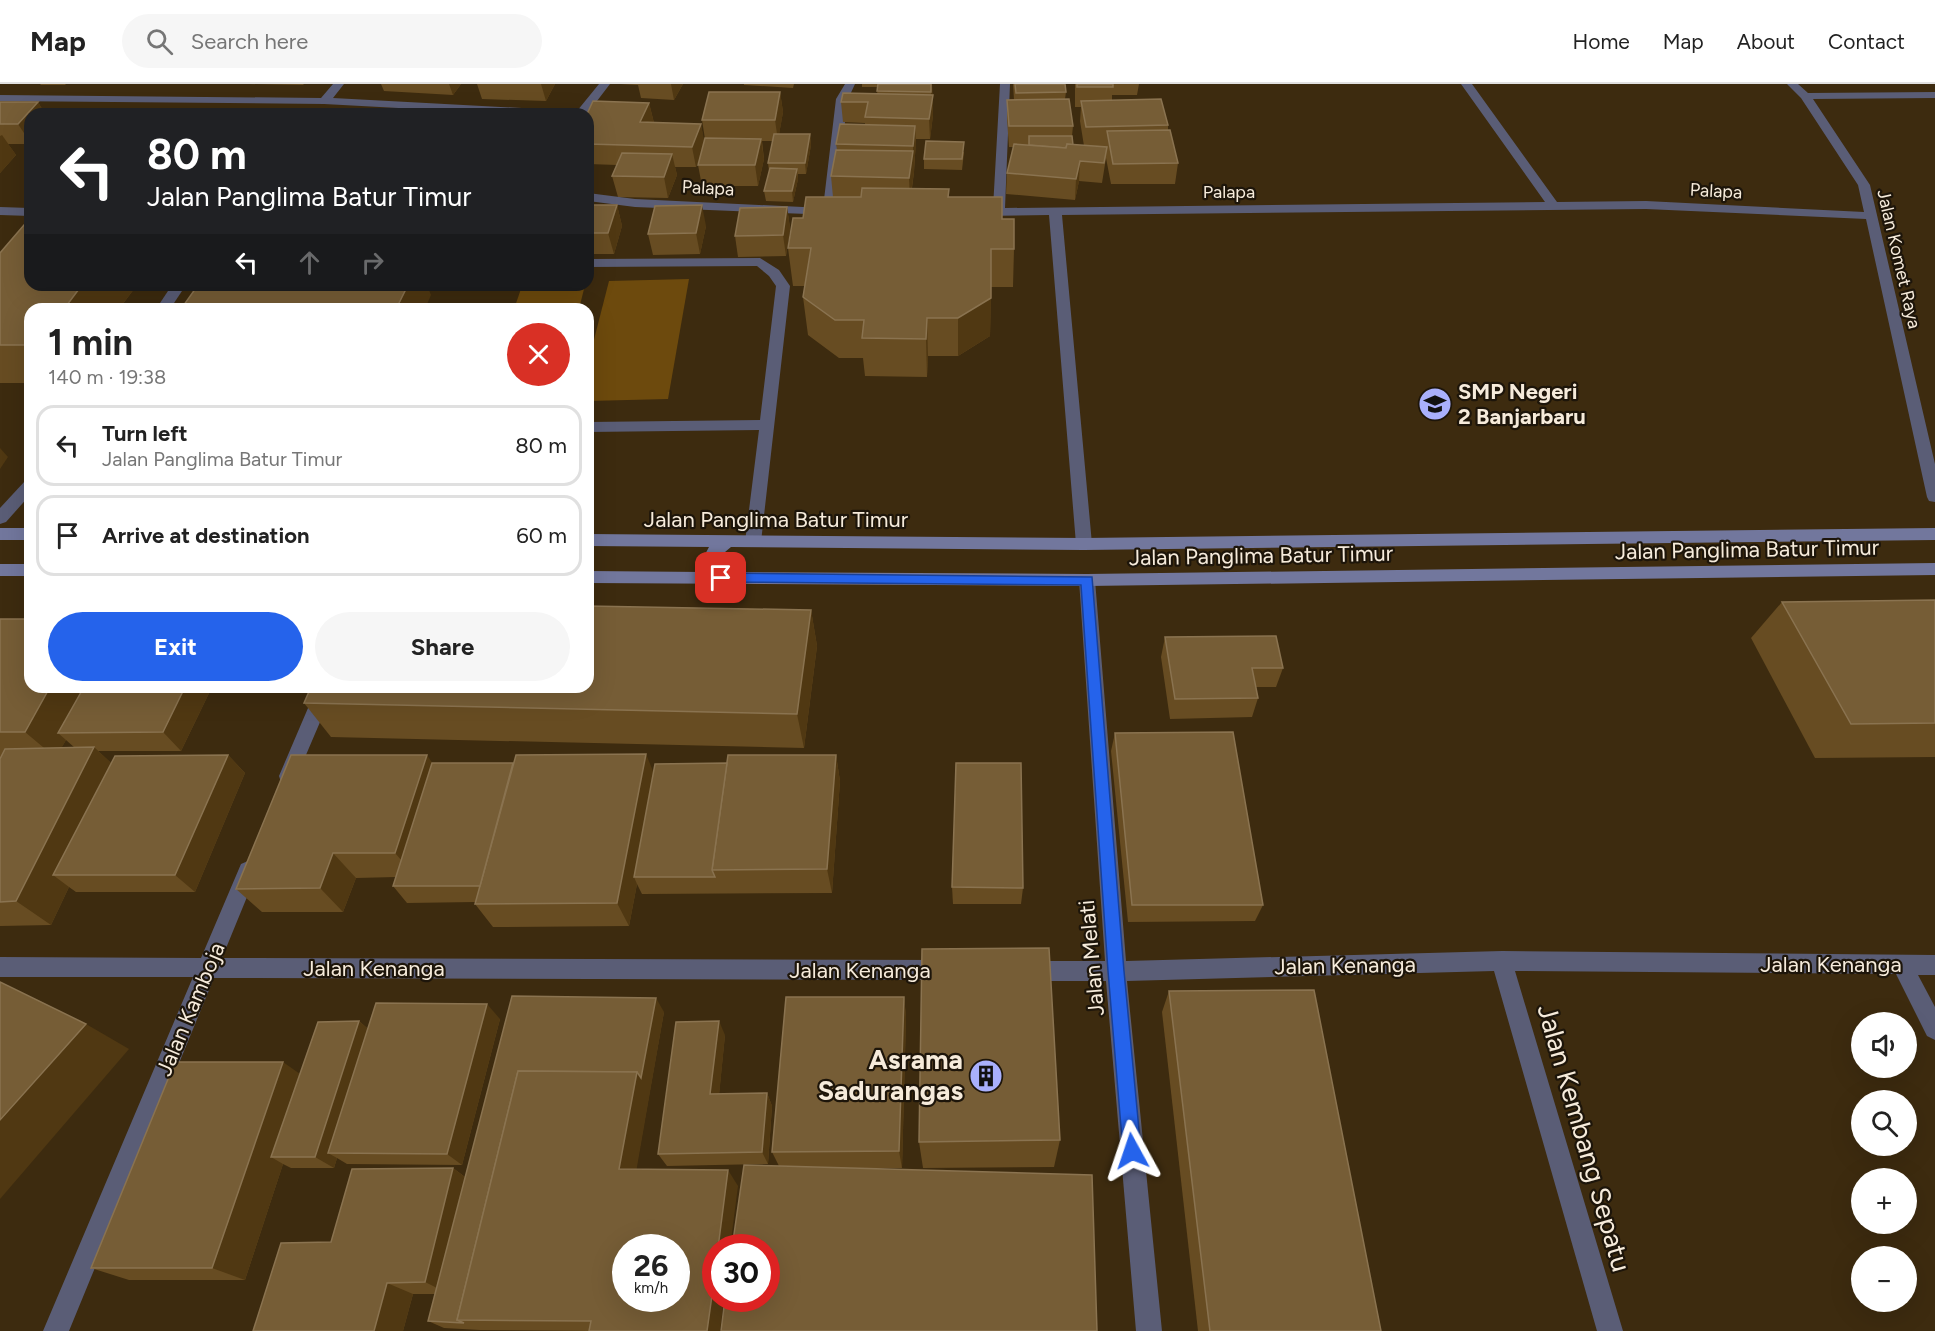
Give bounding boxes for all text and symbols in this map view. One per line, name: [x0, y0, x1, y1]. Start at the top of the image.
search box: [122, 14, 542, 68]
text: Map: [30, 24, 86, 58]
icon: search: [143, 25, 176, 58]
text: Search here: [191, 28, 308, 55]
text: Home: [1573, 29, 1630, 54]
text: Map: [1663, 29, 1704, 54]
text: About: [1737, 29, 1795, 54]
text: Contact: [1828, 29, 1905, 54]
text: 80 m: [147, 129, 247, 180]
icon: left: [48, 132, 126, 210]
street label: Palapa: [681, 176, 735, 200]
street label: Palapa: [1689, 179, 1743, 203]
text: Jalan Panglima Batur Timur: [147, 180, 471, 213]
street label: Palapa: [1203, 181, 1255, 203]
street label: Jalan Komet Raya: [1872, 187, 1926, 331]
icon: left: [230, 246, 263, 279]
icon: ahead: [293, 246, 326, 279]
icon: right: [356, 246, 389, 279]
text: 1 min: [48, 321, 133, 364]
button: close: [507, 323, 570, 386]
text: 140 m · 19:38: [48, 365, 166, 389]
place label: SMP Negeri 2 Banjarbaru: [1458, 378, 1586, 430]
school or university icon: SMP Negeri 2 Banjarbaru: [1417, 386, 1453, 422]
text: Turn left: [102, 420, 188, 447]
icon: left: [51, 429, 84, 462]
text: 80 m: [515, 432, 567, 459]
text: Jalan Panglima Batur Timur: [102, 447, 342, 471]
street label: Jalan Panglima Batur Timur: [644, 506, 909, 533]
icon: arrive: [51, 519, 84, 552]
text: Arrive at destination: [102, 522, 310, 549]
text: 60 m: [516, 522, 567, 549]
street label: Jalan Panglima Batur Timur: [1615, 534, 1880, 565]
street label: Jalan Panglima Batur Timur: [1129, 540, 1394, 571]
pin: [695, 552, 746, 603]
icon: arrive: [704, 561, 737, 594]
button: Exit: [48, 612, 303, 681]
button: Share: [315, 612, 570, 681]
street label: Jalan Melati: [1073, 899, 1110, 1017]
street label: Jalan Kamboja: [150, 938, 231, 1080]
street label: Jalan Kenanga: [1274, 951, 1416, 980]
street label: Jalan Kenanga: [1760, 951, 1902, 978]
street label: Jalan Kenanga: [303, 955, 445, 982]
street label: Jalan Kenanga: [789, 957, 931, 984]
street label: Jalan Kembang Sepatu: [1531, 1000, 1638, 1275]
map controls: [1851, 1012, 1917, 1312]
button: sound: [1851, 1012, 1917, 1078]
place label: Asrama Sadurangas: [818, 1043, 963, 1107]
building icon: Asrama Sadurangas: [968, 1058, 1004, 1094]
button: search: [1851, 1090, 1917, 1156]
position arrow: [1100, 1119, 1164, 1183]
button: +: [1851, 1168, 1917, 1234]
speed limit sign: 30: [702, 1234, 780, 1312]
button: −: [1851, 1246, 1917, 1312]
text: 26: [634, 1247, 668, 1284]
text: km/h: [634, 1279, 668, 1297]

